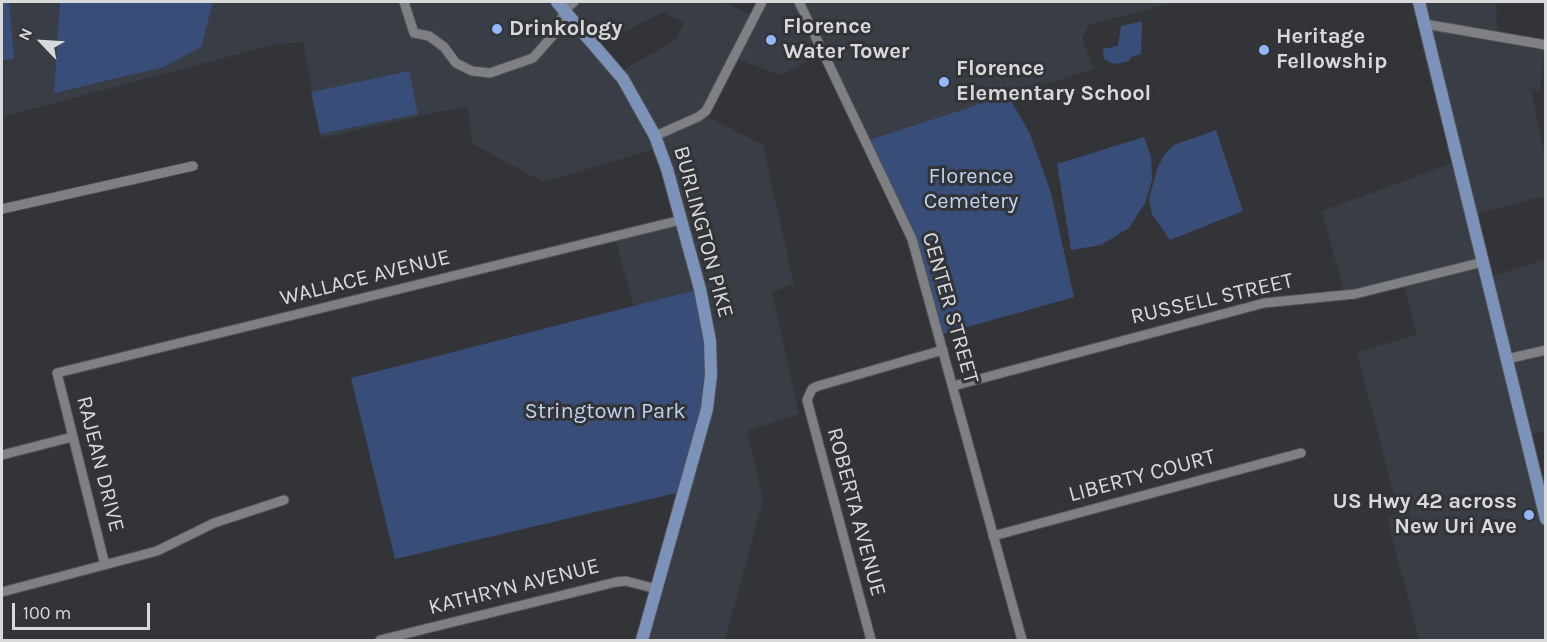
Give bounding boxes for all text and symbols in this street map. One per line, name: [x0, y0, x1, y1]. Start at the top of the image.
north arrow: [12, 12, 72, 72]
place label: Florence Water Tower: [783, 14, 909, 66]
place label: Drinkology: [509, 16, 622, 42]
marker: Drinkology: [490, 22, 504, 36]
place label: Heritage Fellowship: [1276, 24, 1387, 76]
text: N: [14, 25, 36, 43]
marker: Florence Water Tower: [764, 33, 778, 47]
marker: Heritage Fellowship: [1257, 43, 1271, 57]
place label: Florence Elementary School: [956, 56, 1151, 107]
marker: Florence Elementary School: [937, 75, 951, 89]
street label: BURLINGTON PIKE: [667, 143, 739, 321]
park label: Florence Cemetery: [924, 164, 1018, 216]
street label: CENTER STREET: [916, 229, 984, 387]
street label: WALLACE AVENUE: [277, 244, 453, 312]
street label: RUSSELL STREET: [1128, 267, 1296, 331]
street label: RAJEAN DRIVE: [70, 393, 130, 535]
park label: Stringtown Park: [524, 399, 686, 425]
street label: ROBERTA AVENUE: [821, 425, 891, 599]
street label: LIBERTY COURT: [1066, 444, 1218, 508]
place label: US Hwy 42 across New Uri Ave: [1333, 489, 1517, 540]
marker: US Hwy 42 across New Uri Ave: [1522, 508, 1536, 522]
street label: KATHRYN AVENUE: [426, 553, 602, 621]
scale bar: [15, 591, 153, 629]
text: 100 m: [23, 602, 71, 624]

